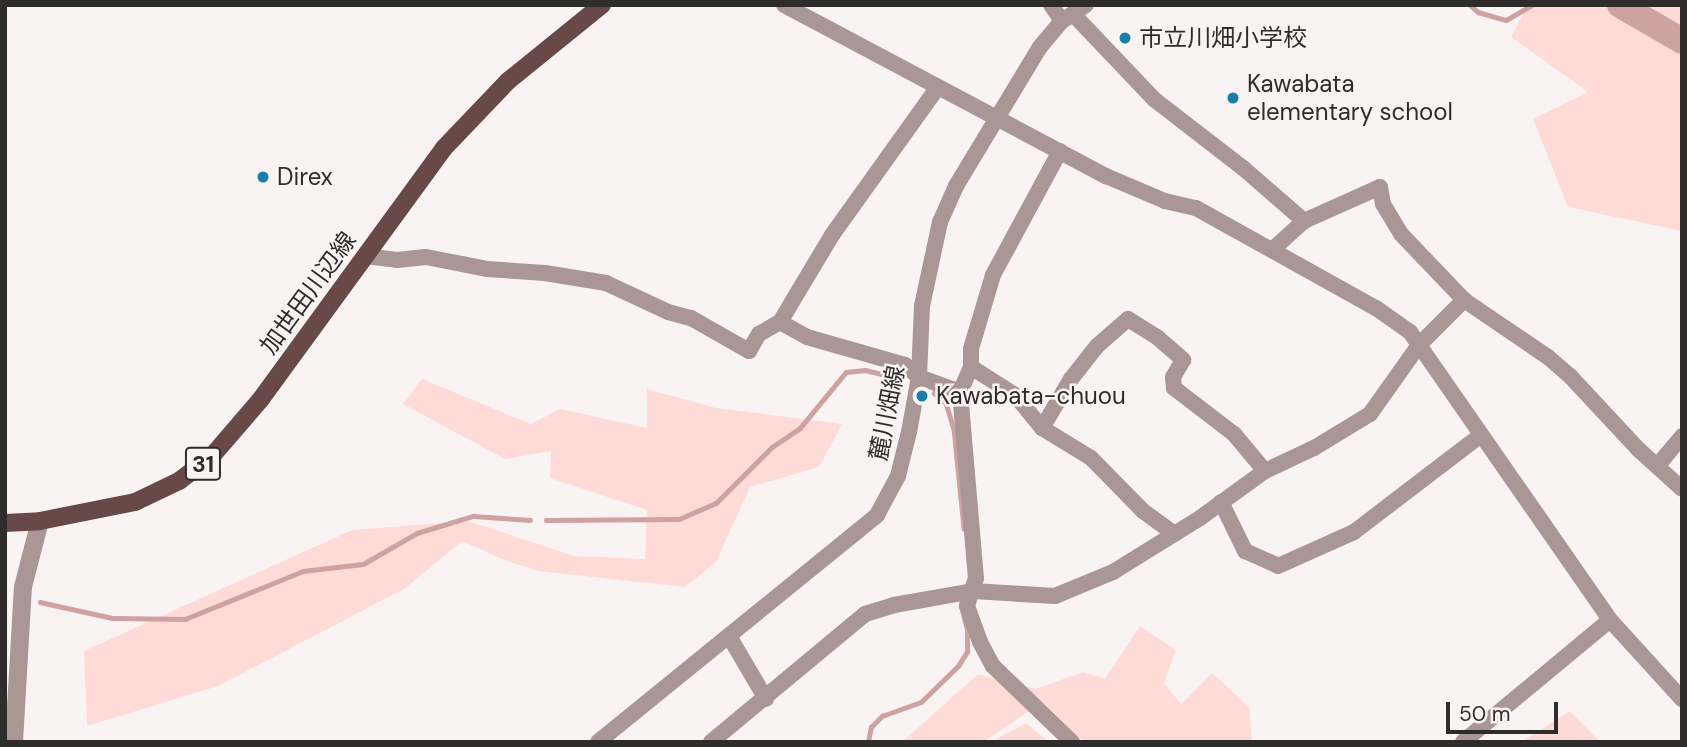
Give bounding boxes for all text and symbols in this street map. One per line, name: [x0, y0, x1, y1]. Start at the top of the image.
place label: 市立川畑小学校: [1139, 24, 1307, 52]
marker: 市立川畑小学校: [1117, 30, 1133, 46]
place label: Kawabata elementary school: [1247, 70, 1453, 126]
marker: Kawabata elementary school: [1225, 90, 1241, 106]
place label: Direx: [277, 163, 333, 191]
marker: Direx: [255, 169, 271, 185]
street label: 加世田川辺線: [254, 226, 362, 360]
street label: 麓川畑線: [864, 363, 910, 463]
place label: Kawabata-chuou: [936, 382, 1126, 410]
marker: Kawabata-chuou: [914, 388, 930, 404]
road number: 31: [184, 445, 222, 484]
scale bar: [1449, 688, 1561, 732]
text: 50 m: [1459, 700, 1510, 728]

